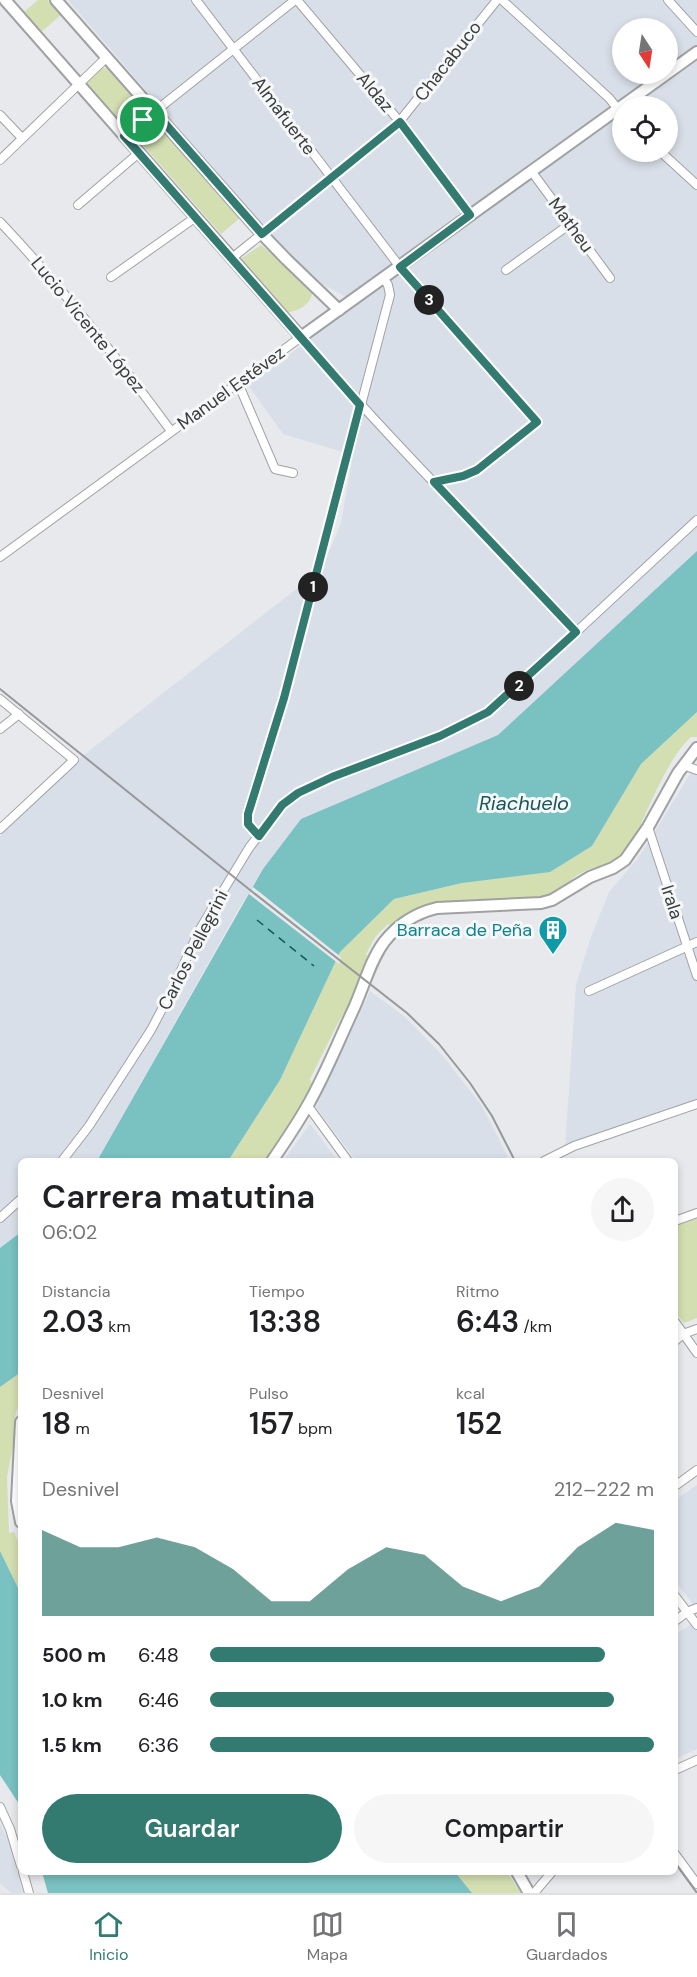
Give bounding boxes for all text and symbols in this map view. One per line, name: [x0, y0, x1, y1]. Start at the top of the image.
street label: Chacabuco: [409, 16, 487, 106]
north arrow: [612, 18, 678, 84]
map controls: [612, 18, 678, 162]
street label: Aldaz: [351, 67, 399, 117]
street label: Almafuerte: [247, 72, 321, 160]
pin: [117, 94, 168, 145]
button: locate: [612, 96, 678, 162]
icon: arrive: [126, 103, 159, 136]
street label: Matheu: [543, 193, 599, 257]
street label: Lucio Vicente López: [26, 252, 150, 398]
pin: 3: [414, 285, 444, 315]
text: 3: [424, 289, 434, 310]
street label: Manuel Estévez: [172, 341, 290, 435]
pin: 1: [298, 572, 328, 602]
text: 1: [310, 576, 316, 597]
pin: 2: [504, 671, 534, 701]
text: 2: [514, 675, 524, 696]
water label: Riachuelo: [479, 790, 569, 816]
street label: Irala: [655, 882, 689, 922]
street label: Carlos Pellegrini: [152, 886, 234, 1014]
building icon: Barraca de Peña: [537, 914, 569, 956]
place label: Barraca de Peña: [397, 918, 532, 942]
text: Carrera matutina: [42, 1175, 315, 1218]
button: share: [591, 1178, 654, 1241]
text: 06:02: [42, 1219, 97, 1245]
text: Distancia: [42, 1281, 110, 1302]
text: Tiempo: [249, 1281, 305, 1302]
text: Ritmo: [456, 1281, 499, 1302]
text: 2.03: [42, 1302, 104, 1341]
text: 13:38: [249, 1302, 321, 1341]
text: 6:43: [456, 1302, 519, 1341]
text: km: [104, 1316, 131, 1337]
text: /km: [519, 1316, 552, 1337]
text: Desnivel: [42, 1383, 104, 1404]
text: Pulso: [249, 1383, 289, 1404]
text: kcal: [456, 1383, 485, 1404]
text: 18: [42, 1404, 71, 1443]
text: 157: [249, 1404, 294, 1443]
text: 152: [456, 1404, 502, 1443]
text: m: [71, 1418, 90, 1439]
text: bpm: [294, 1418, 332, 1439]
text: Desnivel: [42, 1476, 119, 1502]
text: 212–222 m: [554, 1476, 654, 1502]
text: 500 m: [42, 1642, 106, 1668]
text: 6:48: [138, 1642, 179, 1668]
text: 1.0 km: [42, 1687, 103, 1713]
text: 6:46: [138, 1687, 179, 1713]
text: 1.5 km: [42, 1732, 102, 1758]
text: 6:36: [138, 1732, 179, 1758]
button: Guardar: [42, 1794, 342, 1863]
button: Compartir: [354, 1794, 654, 1863]
tab: Inicio: [89, 1908, 128, 1965]
tab: Mapa: [307, 1908, 348, 1965]
tab: Guardados: [526, 1908, 608, 1965]

